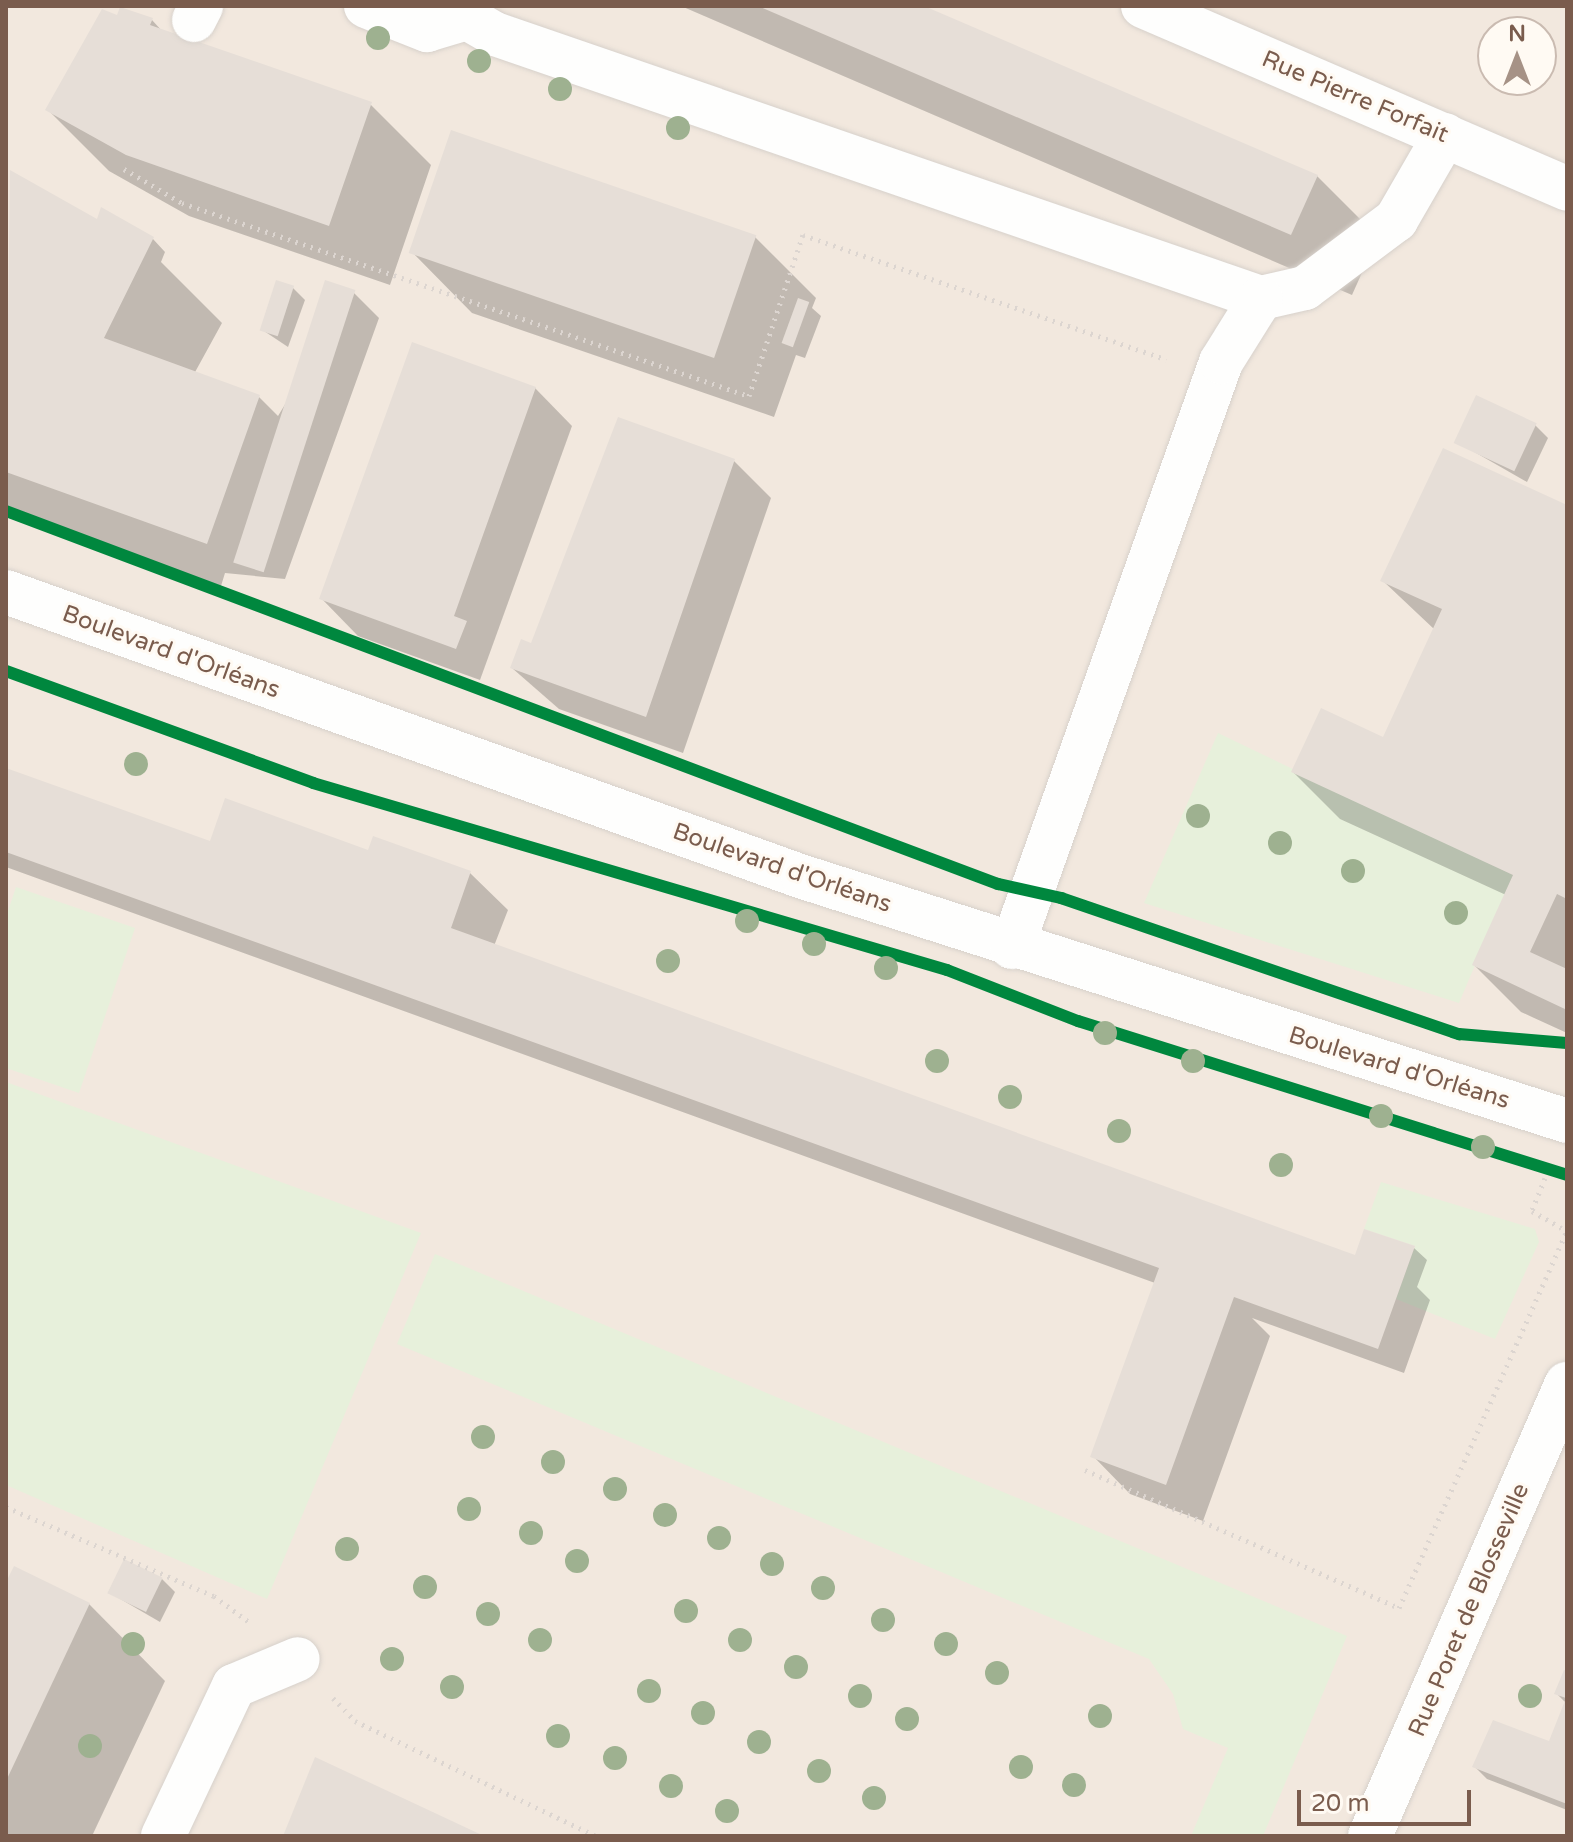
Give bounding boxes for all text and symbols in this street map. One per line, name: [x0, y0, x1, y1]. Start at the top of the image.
north arrow: [1477, 16, 1557, 96]
text: N: [1508, 21, 1526, 47]
street label: Rue Pierre Forfait: [1257, 45, 1453, 149]
street label: Boulevard d'Orléans: [58, 599, 284, 705]
street label: Boulevard d'Orléans: [669, 817, 895, 919]
street label: Boulevard d'Orléans: [1285, 1021, 1513, 1115]
street label: Rue Poret de Blosseville: [1403, 1479, 1535, 1741]
scale bar: [1301, 1774, 1475, 1824]
text: 20 m: [1311, 1789, 1369, 1818]

